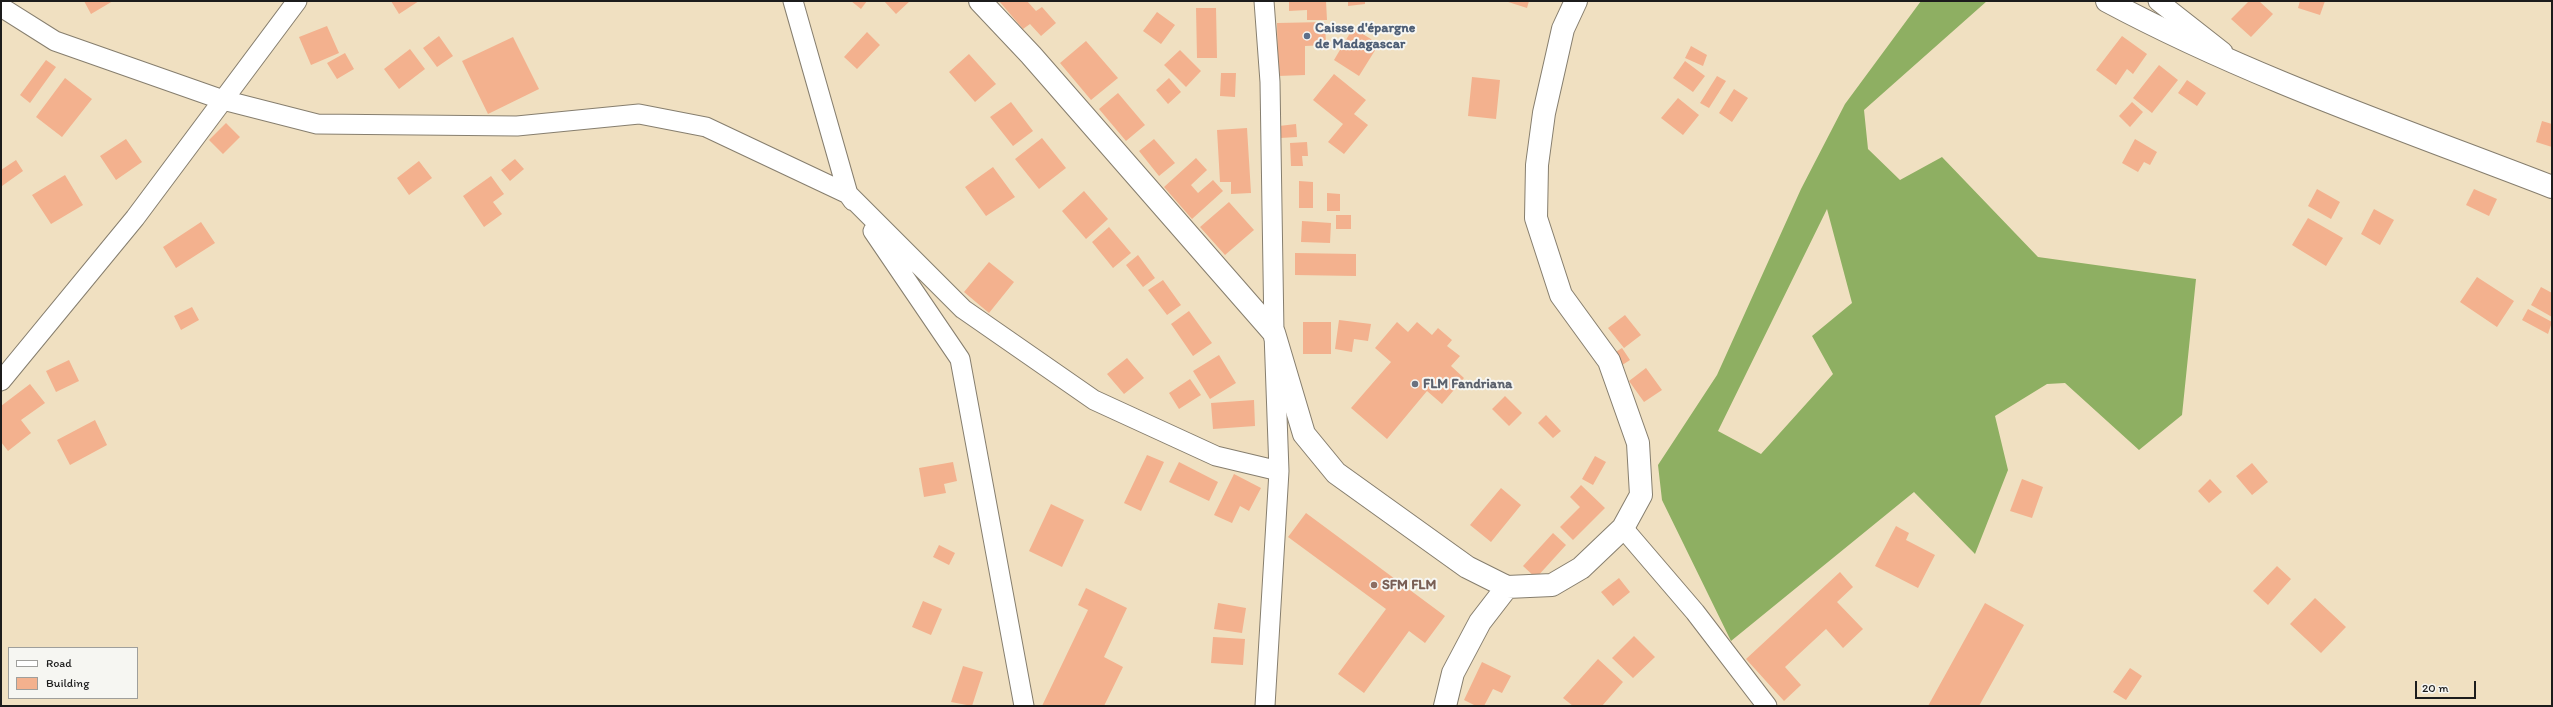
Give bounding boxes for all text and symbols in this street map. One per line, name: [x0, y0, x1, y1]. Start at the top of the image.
place label: Caisse d'épargne de Madagascar: [1315, 20, 1415, 52]
marker: Caisse d'épargne de Madagascar: [1302, 31, 1312, 41]
place label: FLM Fandriana: [1423, 376, 1512, 392]
marker: FLM Fandriana: [1410, 379, 1420, 389]
place label: SFM FLM: [1382, 577, 1436, 593]
marker: SFM FLM: [1369, 580, 1379, 590]
legend: [8, 647, 138, 699]
text: Road: [46, 656, 72, 670]
scale bar: [2417, 673, 2478, 699]
text: Building: [46, 676, 89, 690]
text: 20 m: [2422, 681, 2449, 695]

